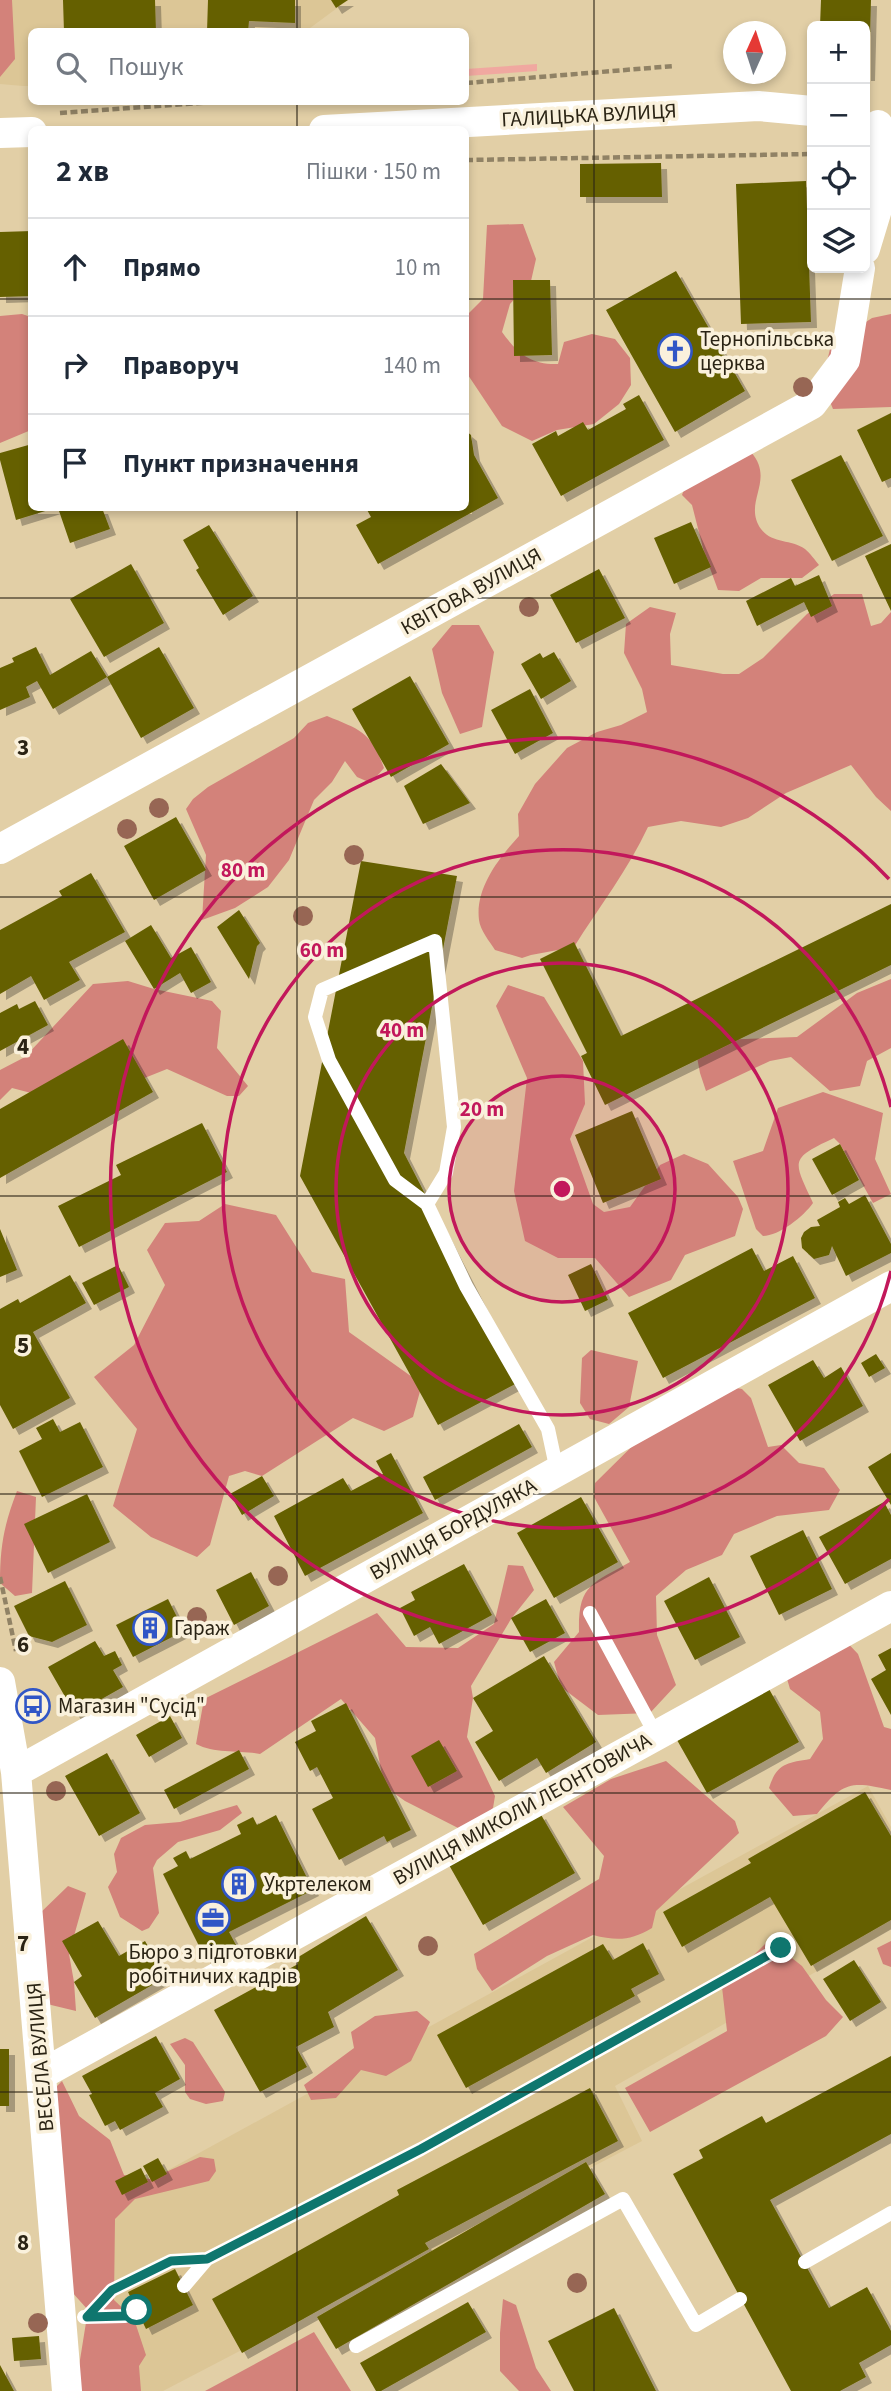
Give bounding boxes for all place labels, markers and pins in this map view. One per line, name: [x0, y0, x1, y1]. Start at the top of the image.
place label: Тернопільська церква: [700, 324, 834, 378]
church icon: Тернопільська церква: [656, 332, 694, 370]
centre of rings: [550, 1177, 574, 1201]
building icon: Гараж: [131, 1609, 169, 1647]
place label: Гараж: [174, 1613, 230, 1643]
bus stop icon: Магазин "Сусід": [14, 1687, 52, 1725]
place label: Магазин "Сусід": [58, 1691, 205, 1721]
building icon: Укртелеком: [220, 1865, 258, 1903]
place label: Укртелеком: [264, 1869, 372, 1899]
office icon: Бюро з підготовки робітничих кадрів: [194, 1899, 232, 1937]
place label: Бюро з підготовки робітничих кадрів: [128, 1937, 298, 1991]

